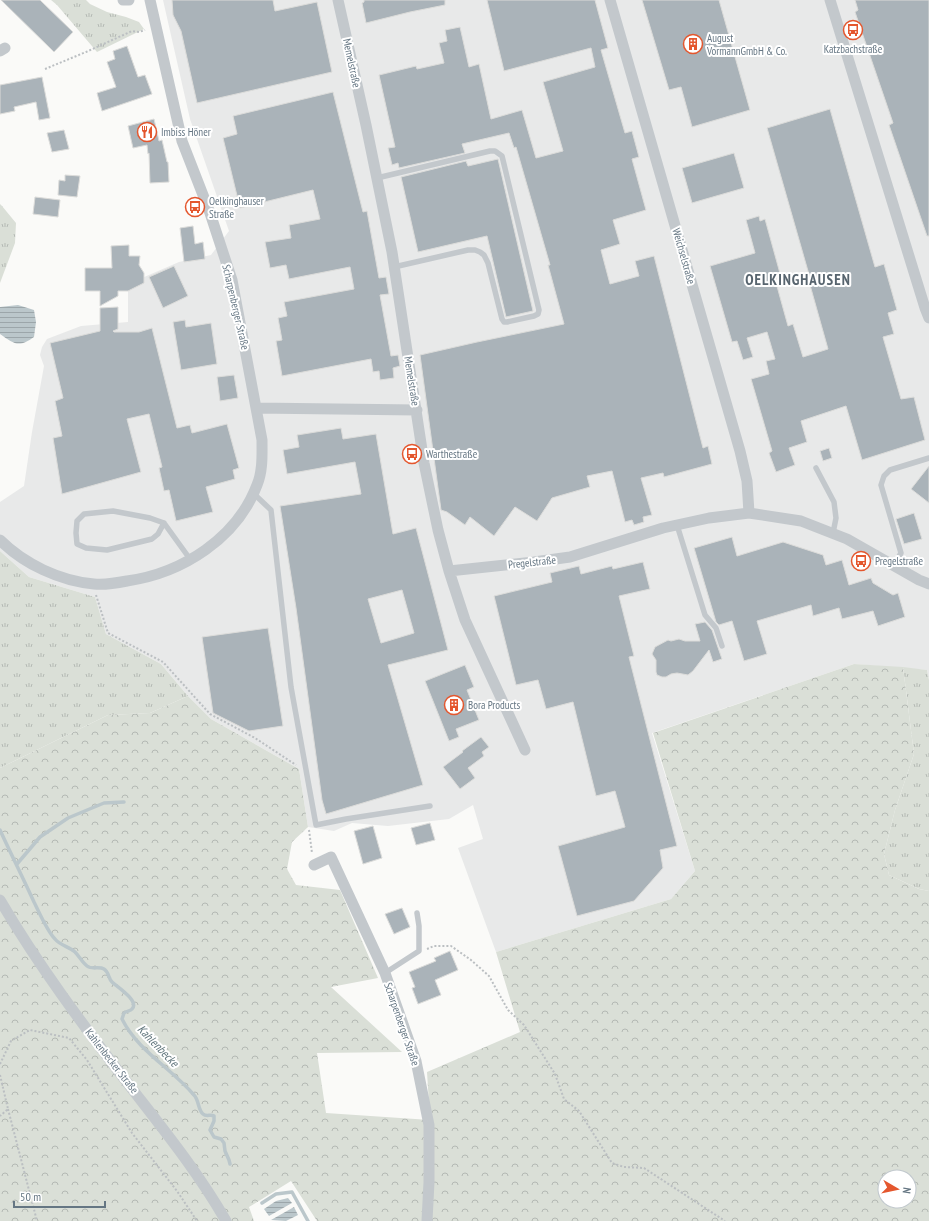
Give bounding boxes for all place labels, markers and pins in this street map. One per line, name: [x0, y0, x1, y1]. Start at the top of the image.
bus stop icon: Katzbachstraße: [842, 19, 864, 41]
place label: August VormannGmbH & Co.: [706, 31, 787, 58]
building icon: August VormannGmbH & Co.: [682, 33, 704, 55]
place label: Katzbachstraße: [824, 42, 883, 56]
restaurant icon: Imbiss Höner: [136, 121, 158, 143]
place label: Imbiss Höner: [161, 125, 211, 139]
place label: Oelkinghauser Straße: [209, 194, 264, 221]
bus stop icon: Oelkinghauser Straße: [184, 196, 206, 218]
bus stop icon: Warthestraße: [401, 443, 423, 465]
place label: Warthestraße: [426, 447, 478, 461]
bus stop icon: Pregelstraße: [850, 550, 872, 572]
place label: Pregelstraße: [875, 554, 924, 568]
building icon: Bora Products: [443, 694, 465, 716]
place label: Bora Products: [468, 698, 521, 712]

